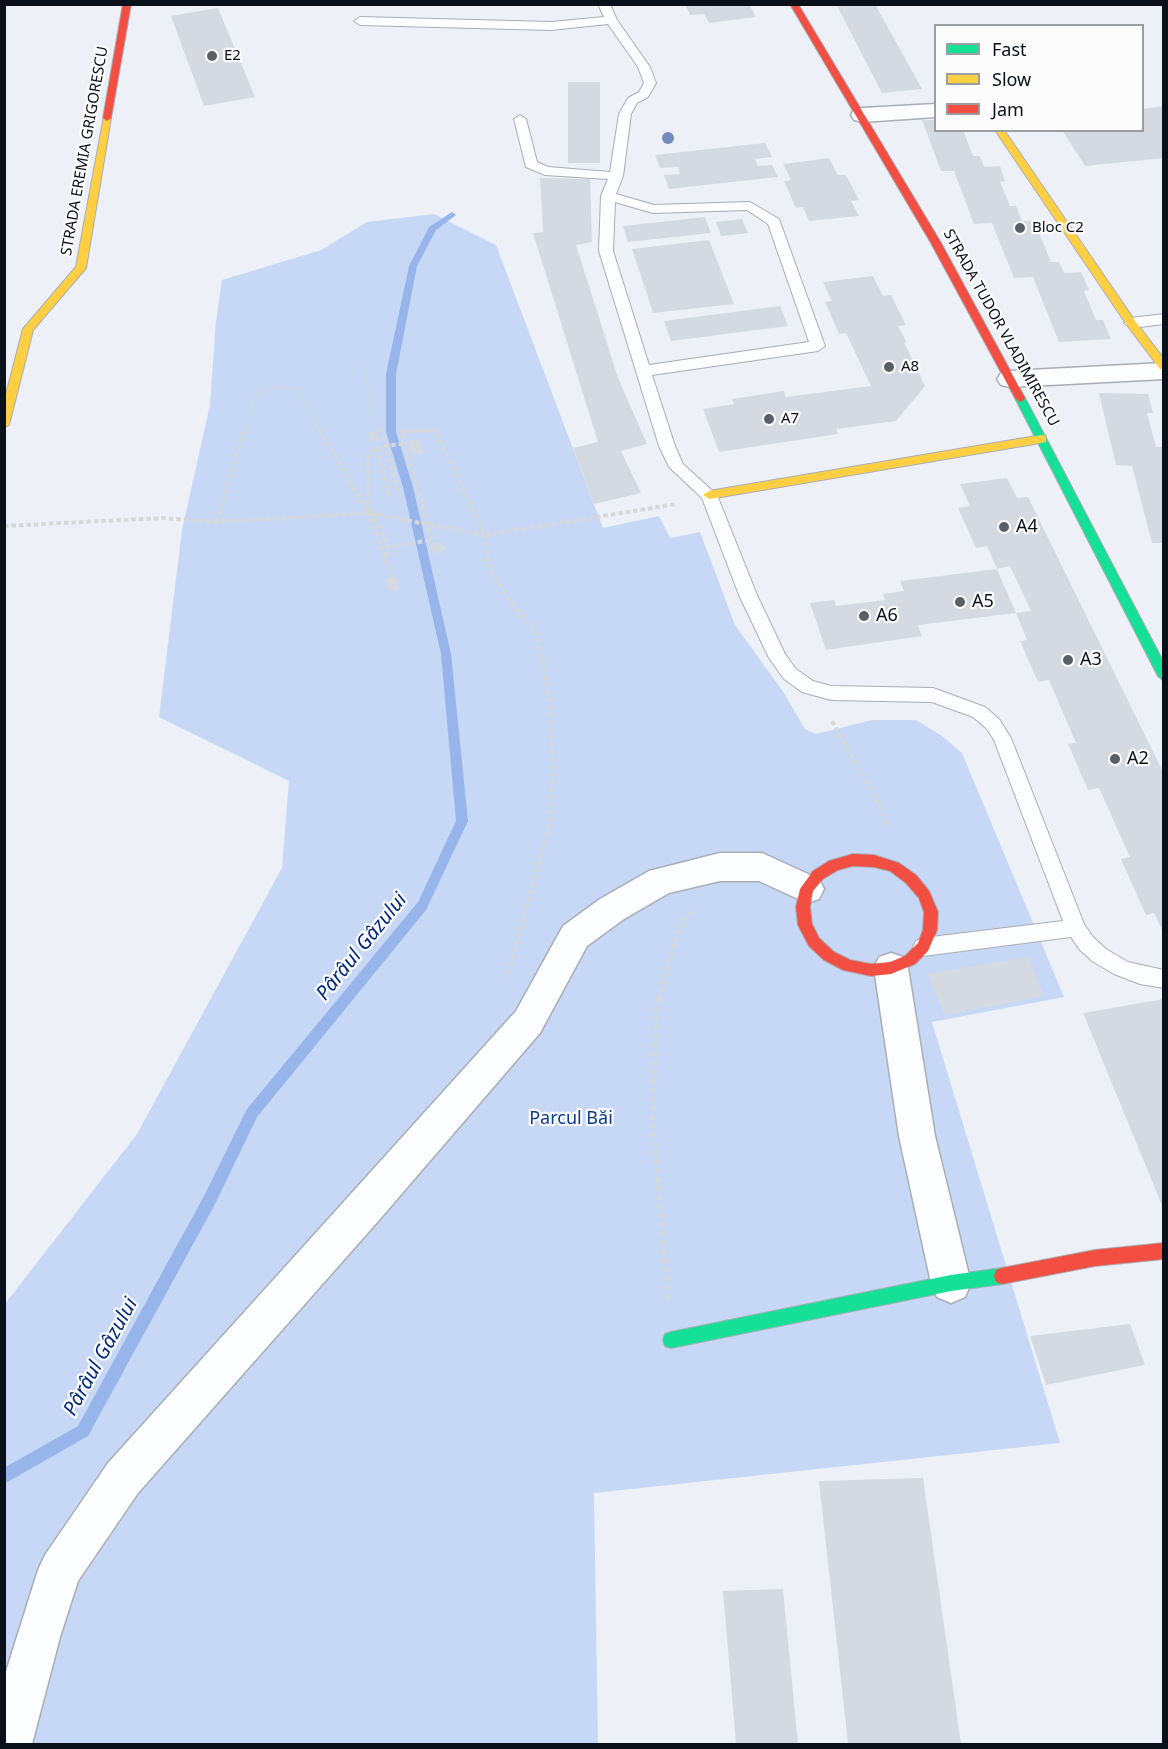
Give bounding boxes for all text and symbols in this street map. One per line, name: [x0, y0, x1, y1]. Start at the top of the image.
legend: [934, 24, 1144, 132]
text: Fast: [992, 37, 1027, 61]
street label: STRADA EREMIA GRIGORESCU: [58, 45, 112, 257]
place label: E2: [224, 47, 241, 65]
marker: E2: [205, 49, 219, 63]
text: Slow: [992, 67, 1031, 91]
text: Jam: [992, 97, 1024, 121]
place label: Bloc C2: [1032, 219, 1084, 237]
marker: Bloc C2: [1013, 221, 1027, 235]
street label: STRADA TUDOR VLADIMIRESCU: [939, 226, 1063, 430]
place label: A8: [901, 358, 919, 376]
marker: A8: [882, 360, 896, 374]
place label: A7: [781, 410, 799, 428]
marker: A7: [762, 412, 776, 426]
place label: A4: [1016, 516, 1038, 538]
marker: A4: [997, 520, 1011, 534]
place label: A5: [972, 591, 994, 613]
marker: A5: [953, 595, 967, 609]
place label: A6: [876, 605, 898, 627]
marker: A6: [857, 609, 871, 623]
place label: A3: [1080, 649, 1102, 671]
marker: A3: [1061, 653, 1075, 667]
place label: A2: [1127, 748, 1149, 770]
marker: A2: [1108, 752, 1122, 766]
water label: Pârâul Gâzului: [311, 889, 413, 1005]
park label: Parcul Băi: [529, 1108, 613, 1130]
water label: Pârâul Gâzului: [59, 1294, 143, 1420]

